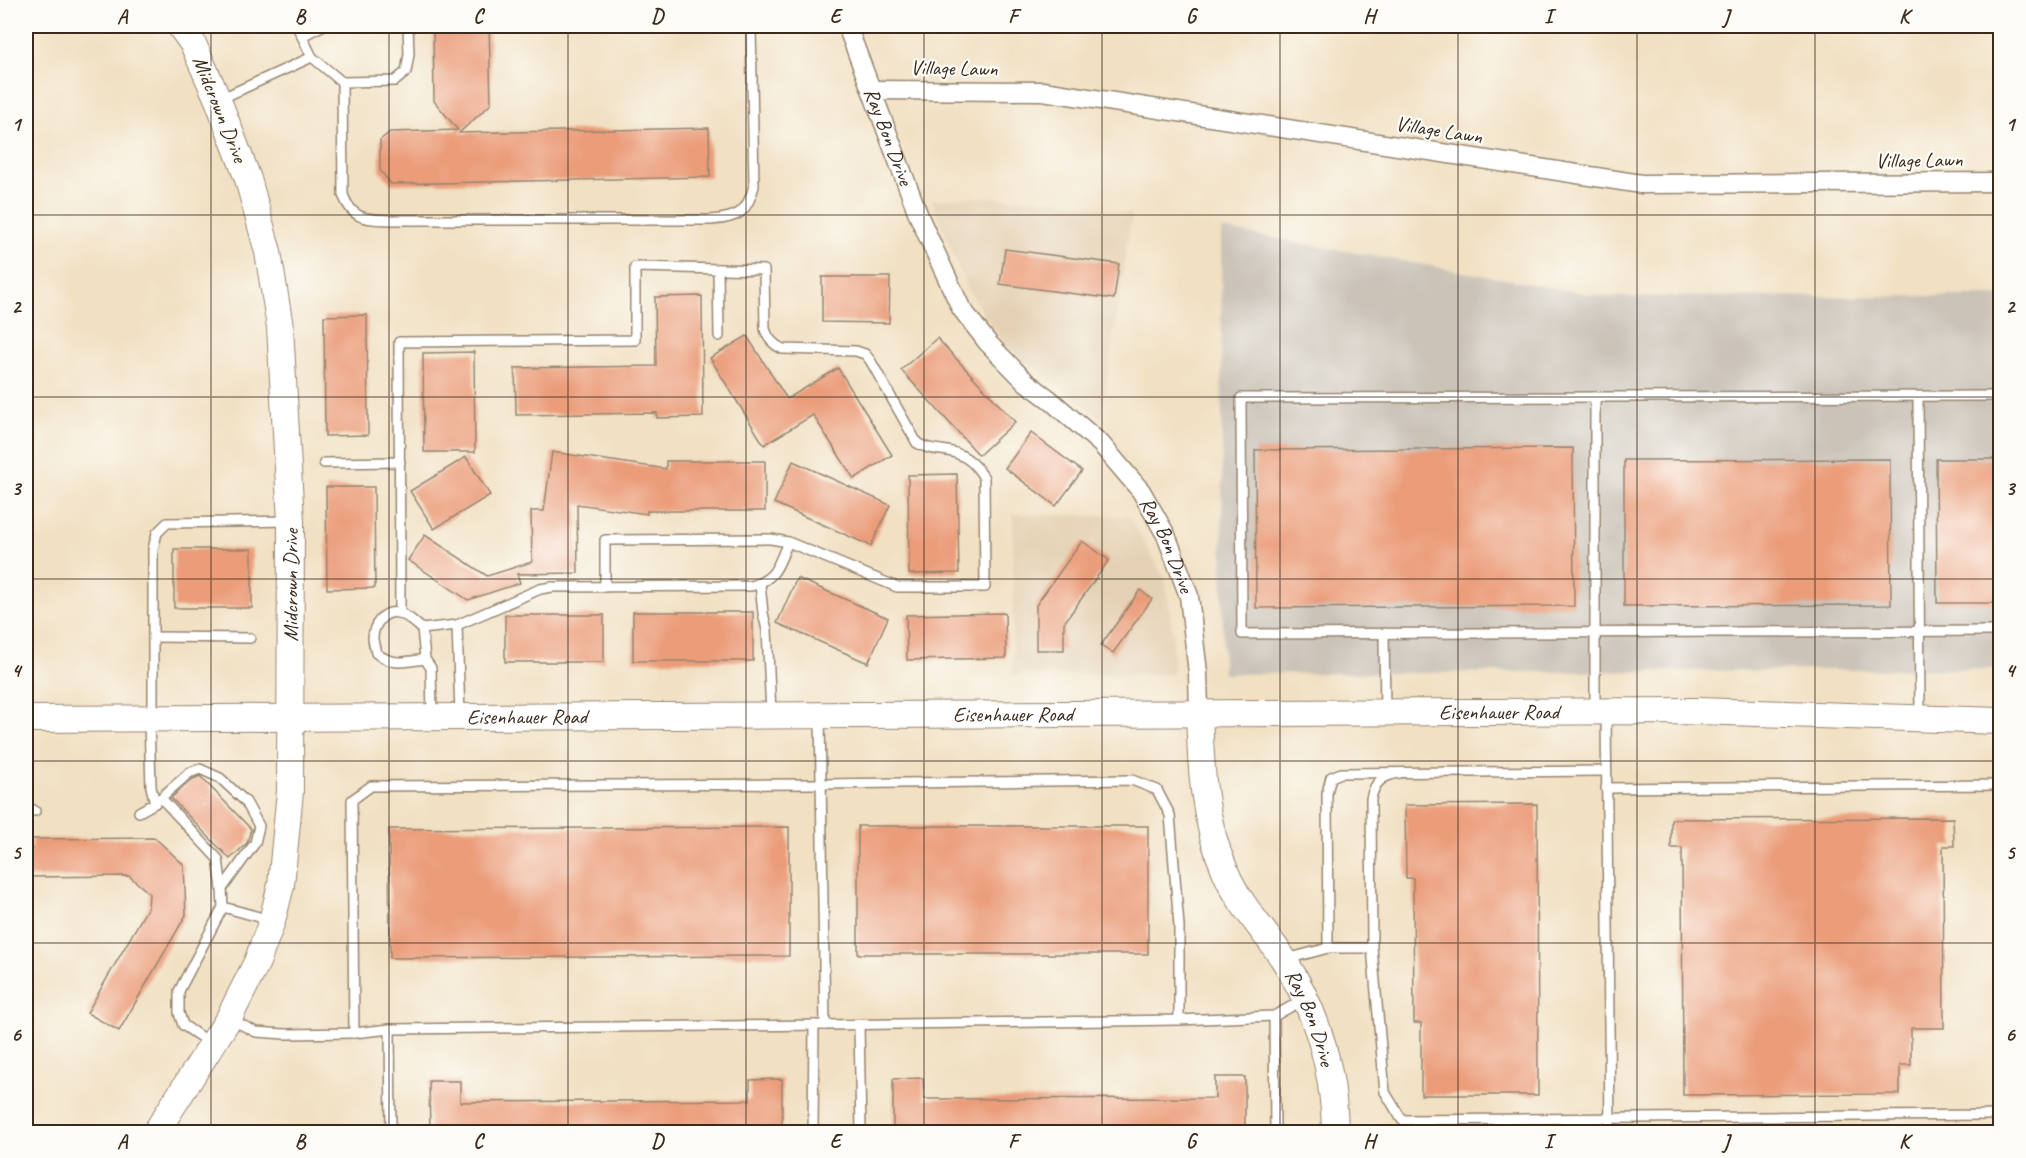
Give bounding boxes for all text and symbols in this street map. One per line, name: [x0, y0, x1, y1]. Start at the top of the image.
text: A: [117, 4, 129, 29]
text: B: [295, 4, 307, 29]
text: C: [473, 4, 485, 29]
text: D: [651, 4, 665, 29]
text: E: [830, 4, 844, 29]
text: F: [1008, 4, 1022, 29]
text: G: [1186, 4, 1199, 29]
text: H: [1363, 4, 1378, 29]
text: I: [1544, 4, 1557, 29]
text: J: [1721, 4, 1733, 29]
text: K: [1899, 4, 1913, 29]
street label: Midcrown Drive: [187, 52, 254, 168]
street label: Village Lawn: [910, 54, 998, 82]
street label: Ray Bon Drive: [858, 84, 920, 191]
street label: Village Lawn: [1394, 110, 1485, 150]
text: 1: [12, 112, 23, 137]
text: 1: [2006, 112, 2017, 137]
street label: Village Lawn: [1875, 146, 1963, 174]
text: 2: [12, 294, 23, 319]
text: 2: [2006, 294, 2017, 319]
text: 3: [12, 476, 23, 501]
text: 3: [2006, 476, 2017, 501]
street label: Ray Bon Drive: [1134, 492, 1200, 598]
street label: Midcrown Drive: [278, 527, 304, 642]
text: 4: [12, 658, 24, 683]
text: 4: [2006, 658, 2018, 683]
street label: Eisenhauer Road: [1439, 699, 1563, 725]
street label: Eisenhauer Road: [953, 701, 1077, 728]
street label: Eisenhauer Road: [467, 703, 591, 730]
text: 5: [12, 840, 23, 865]
text: 5: [2006, 840, 2017, 865]
street label: Ray Bon Drive: [1279, 964, 1341, 1071]
text: 6: [11, 1022, 22, 1047]
text: 6: [2005, 1022, 2016, 1047]
text: A: [117, 1129, 129, 1154]
text: B: [295, 1129, 307, 1154]
text: C: [473, 1129, 485, 1154]
text: D: [651, 1129, 665, 1154]
text: E: [830, 1129, 844, 1154]
text: F: [1008, 1129, 1022, 1154]
text: G: [1186, 1129, 1199, 1154]
text: H: [1363, 1129, 1378, 1154]
text: I: [1544, 1129, 1557, 1154]
text: J: [1721, 1129, 1733, 1154]
text: K: [1899, 1129, 1913, 1154]

